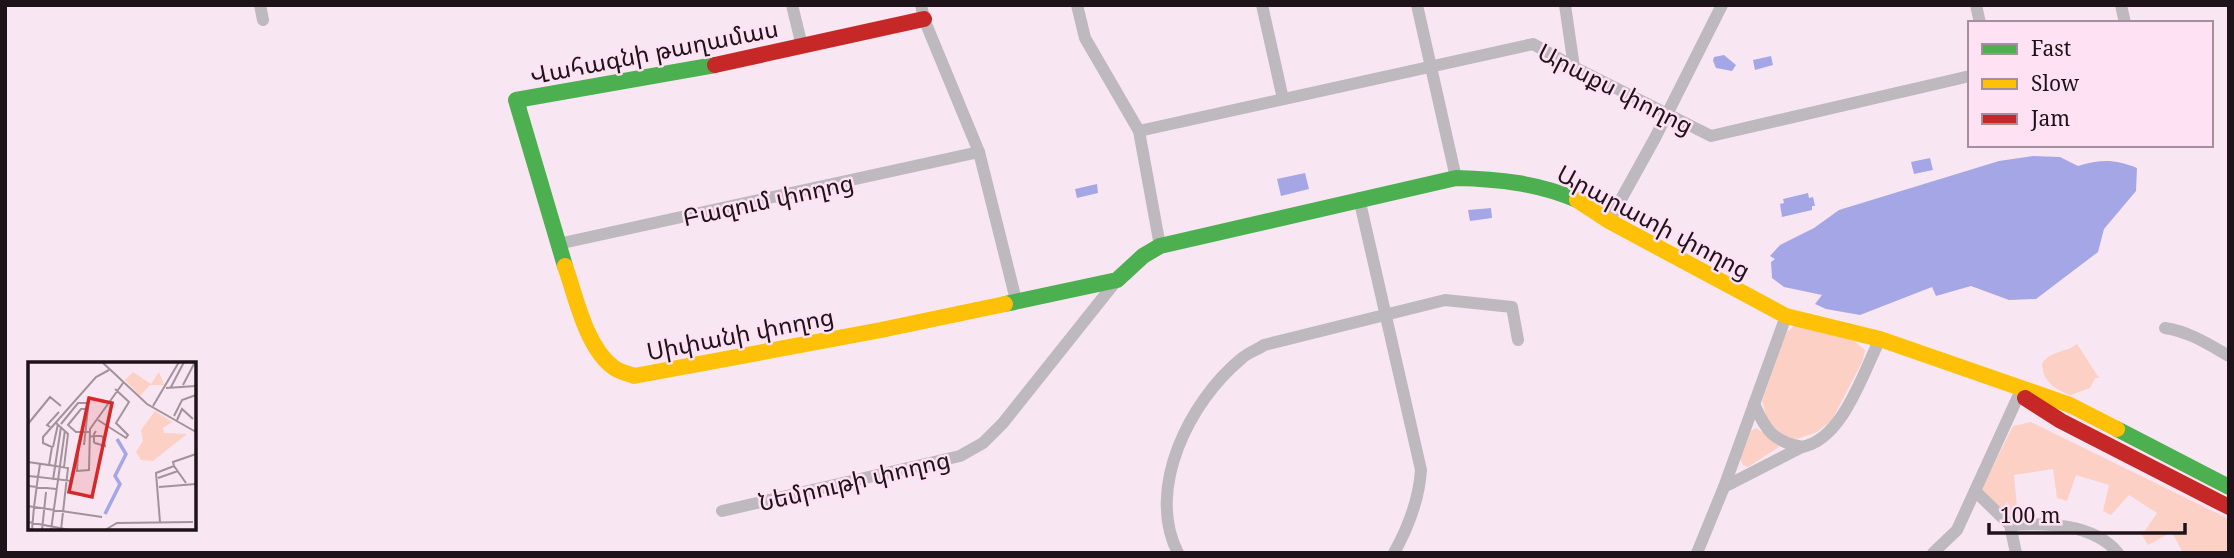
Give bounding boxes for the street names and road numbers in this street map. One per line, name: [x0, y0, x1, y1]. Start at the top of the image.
street label: Վահագնի թաղամաս: [527, 11, 781, 91]
street label: Արաքս փողոց: [1533, 35, 1699, 141]
street label: Արարատի փողոց: [1551, 156, 1757, 286]
street label: Բազում փողոց: [679, 165, 857, 233]
street label: Սիփանի փողոց: [643, 299, 837, 367]
street label: Նեմրութի փողոց: [755, 442, 953, 518]

